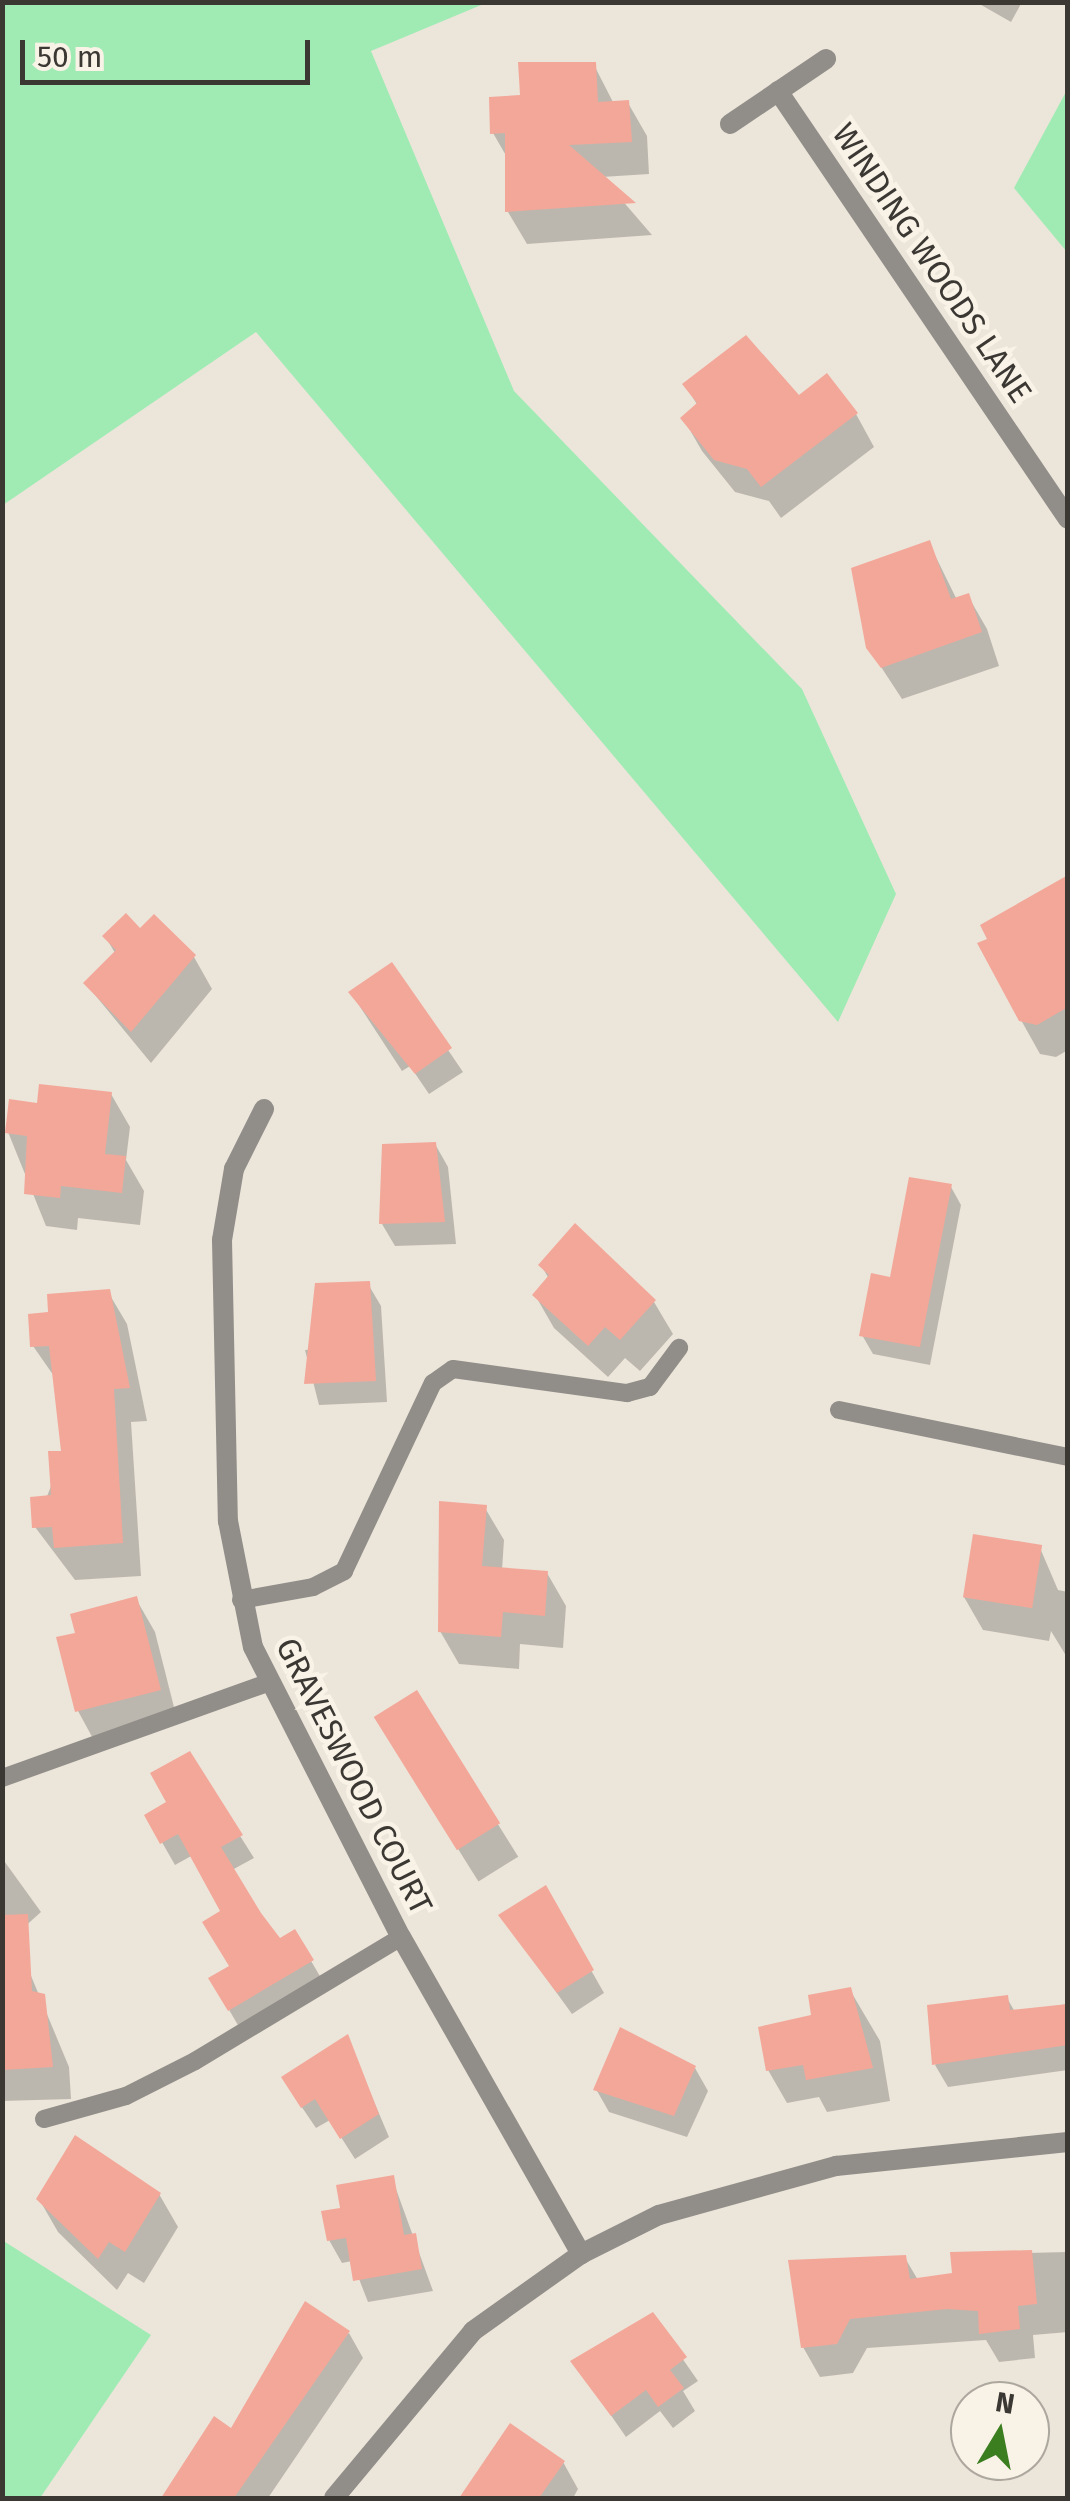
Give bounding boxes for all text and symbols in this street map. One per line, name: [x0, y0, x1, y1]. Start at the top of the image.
scale bar: [25, 20, 315, 82]
text: 50 m: [37, 39, 102, 75]
street label: WINDING WOODS LANE: [824, 116, 1040, 410]
street label: GRAVESWOOD COURT: [268, 1631, 440, 1921]
north arrow: [950, 2381, 1050, 2481]
text: N: [993, 2385, 1017, 2421]

